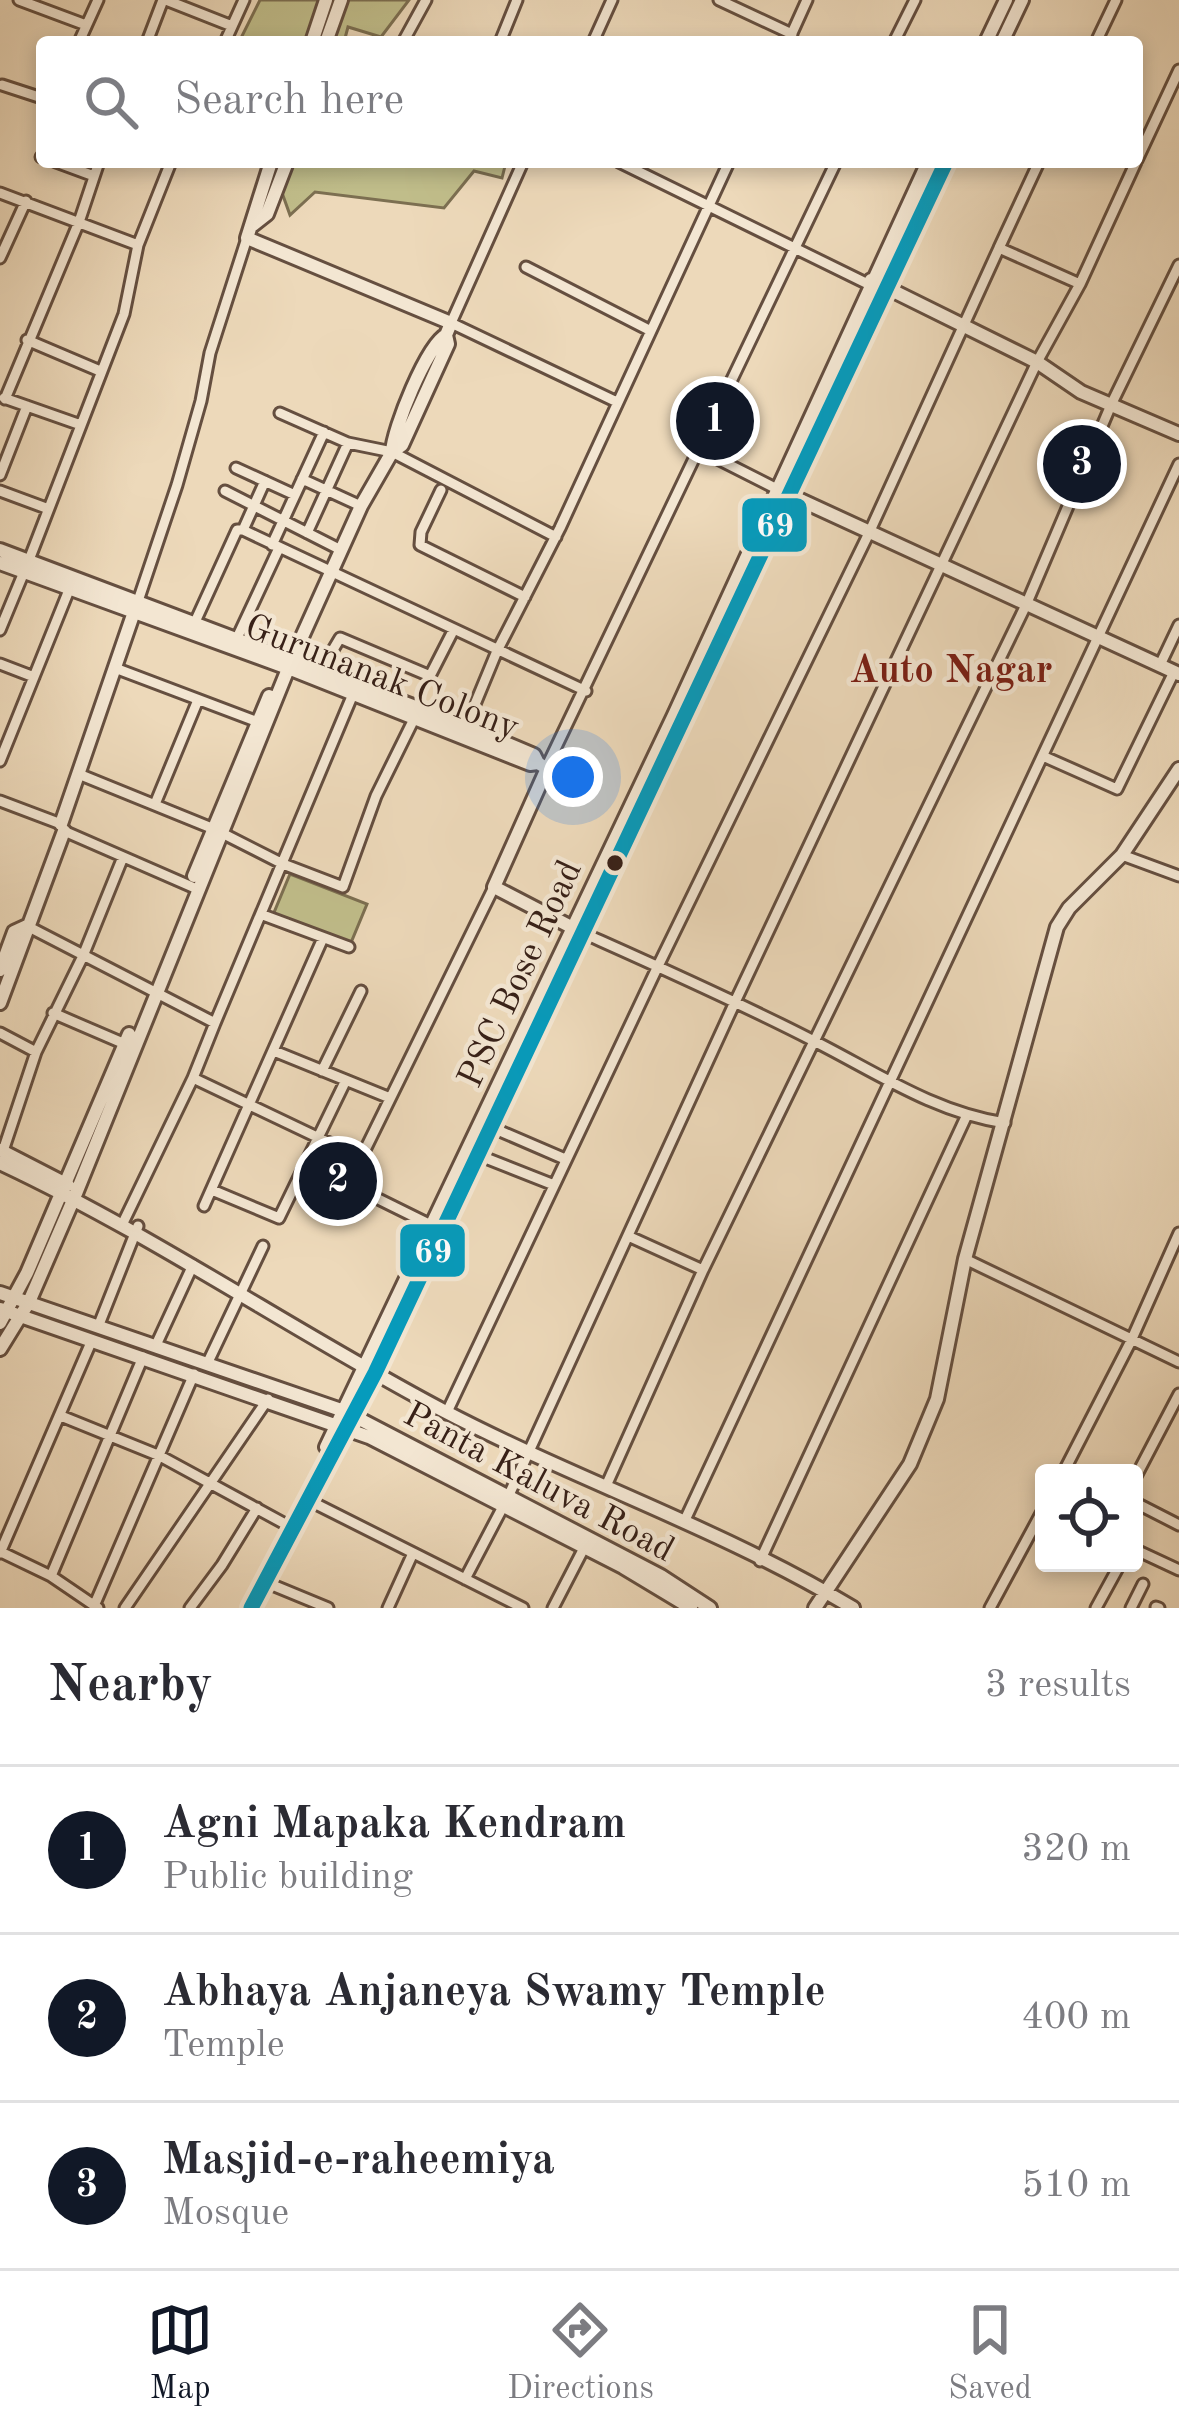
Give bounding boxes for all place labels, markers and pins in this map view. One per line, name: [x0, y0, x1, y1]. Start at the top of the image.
pin: 1: [676, 376, 754, 466]
pin: 3: [1043, 419, 1121, 509]
unlabelled marker: [604, 852, 626, 874]
pin: 2: [299, 1136, 377, 1226]

